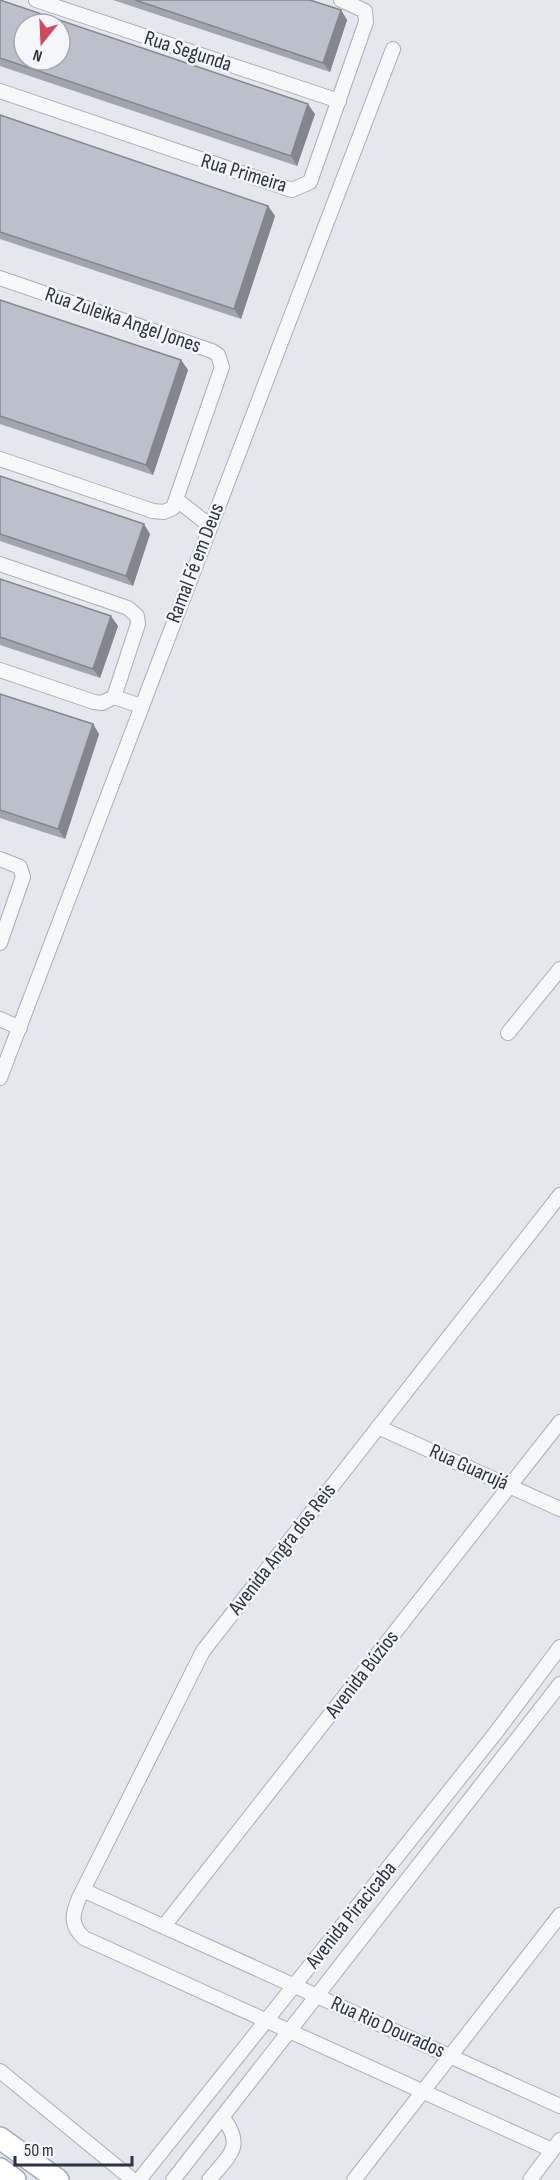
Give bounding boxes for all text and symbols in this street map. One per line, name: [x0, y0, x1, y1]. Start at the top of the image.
north arrow: [12, 12, 72, 72]
street label: Rua Segunda: [141, 25, 235, 77]
text: N: [31, 44, 45, 65]
street label: Rua Primeira: [198, 148, 290, 198]
street label: Rua Zuleika Angel Jones: [42, 282, 204, 358]
street label: Ramal Fé em Deus: [161, 500, 229, 626]
street label: Rua Guarujá: [426, 1439, 512, 1495]
street label: Avenida Angra dos Reis: [222, 1478, 341, 1620]
street label: Avenida Búzios: [320, 1625, 404, 1723]
street label: Avenida Piracicaba: [300, 1857, 402, 1974]
street label: Rua Rio Dourados: [327, 1991, 449, 2063]
scale bar: [15, 2129, 132, 2167]
text: 50 m: [24, 2140, 54, 2161]

